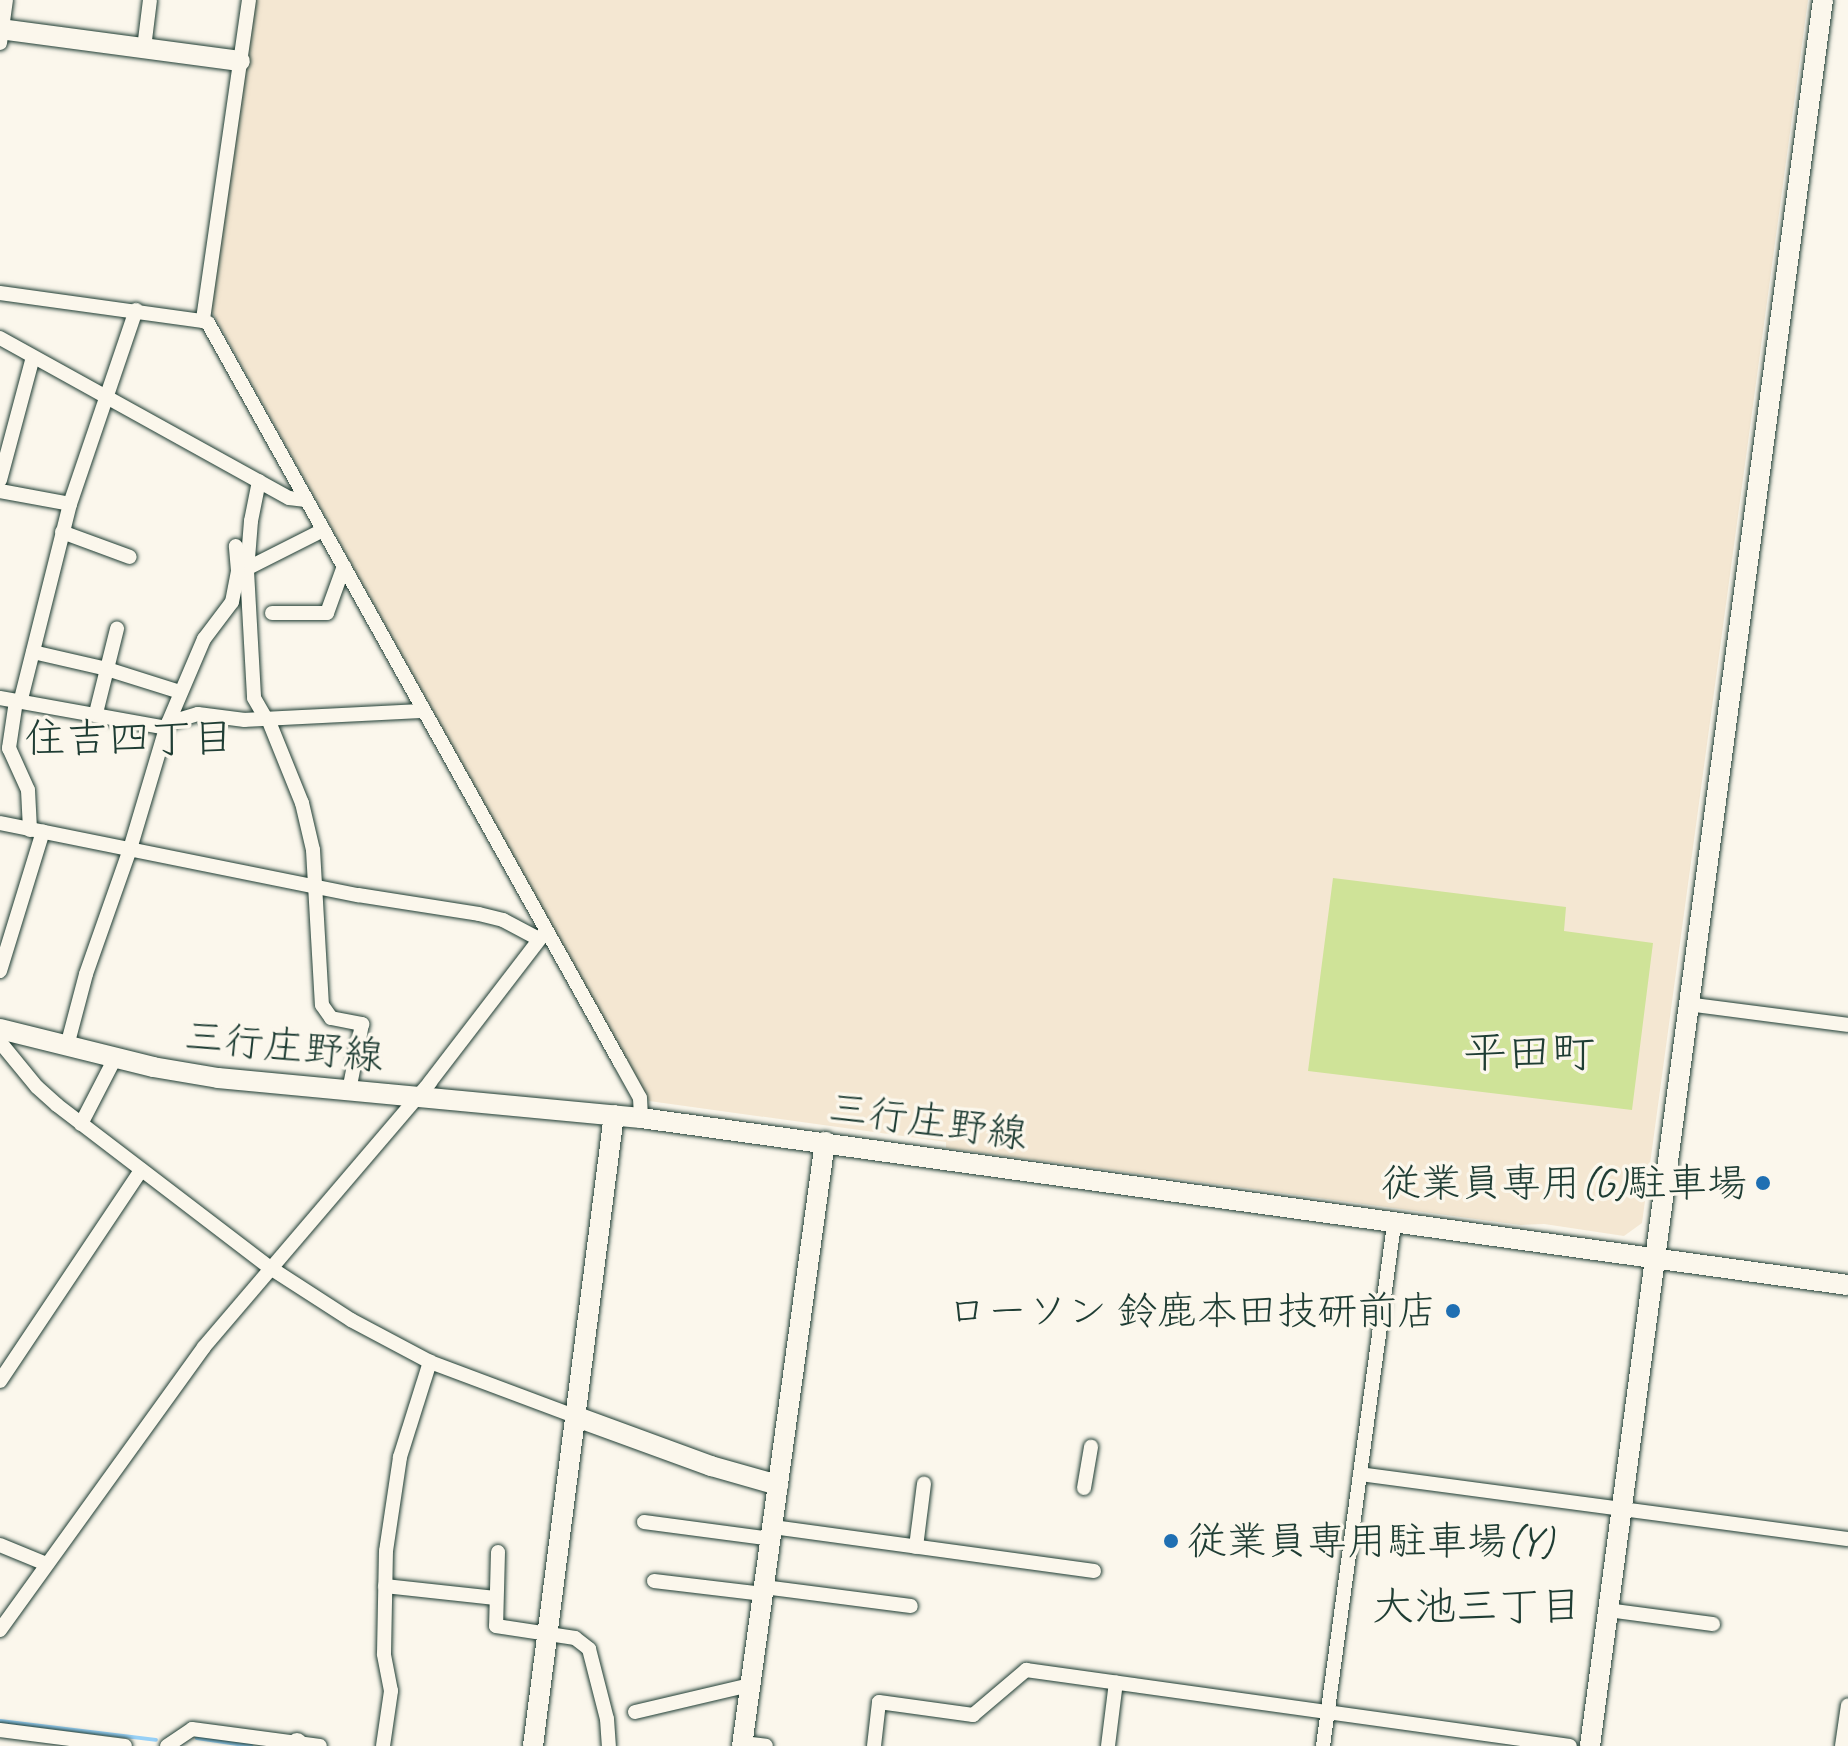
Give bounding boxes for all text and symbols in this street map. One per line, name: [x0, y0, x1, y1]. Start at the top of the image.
district label: 住吉四丁目: [24, 714, 234, 764]
street label: 三行庄野線: [182, 1012, 386, 1080]
district label: 平田町: [1463, 1027, 1595, 1079]
street label: 三行庄野線: [826, 1083, 1030, 1159]
place label: 従業員専用(G)駐車場: [1381, 1159, 1747, 1207]
marker: 従業員専用(G)駐車場: [1754, 1174, 1772, 1192]
place label: ローソン 鈴鹿本田技研前店: [947, 1287, 1437, 1335]
marker: ローソン 鈴鹿本田技研前店: [1444, 1302, 1462, 1320]
place label: 従業員専用駐車場(Y): [1187, 1517, 1554, 1565]
marker: 従業員専用駐車場(Y): [1162, 1532, 1180, 1550]
district label: 大池三丁目: [1372, 1582, 1582, 1632]

